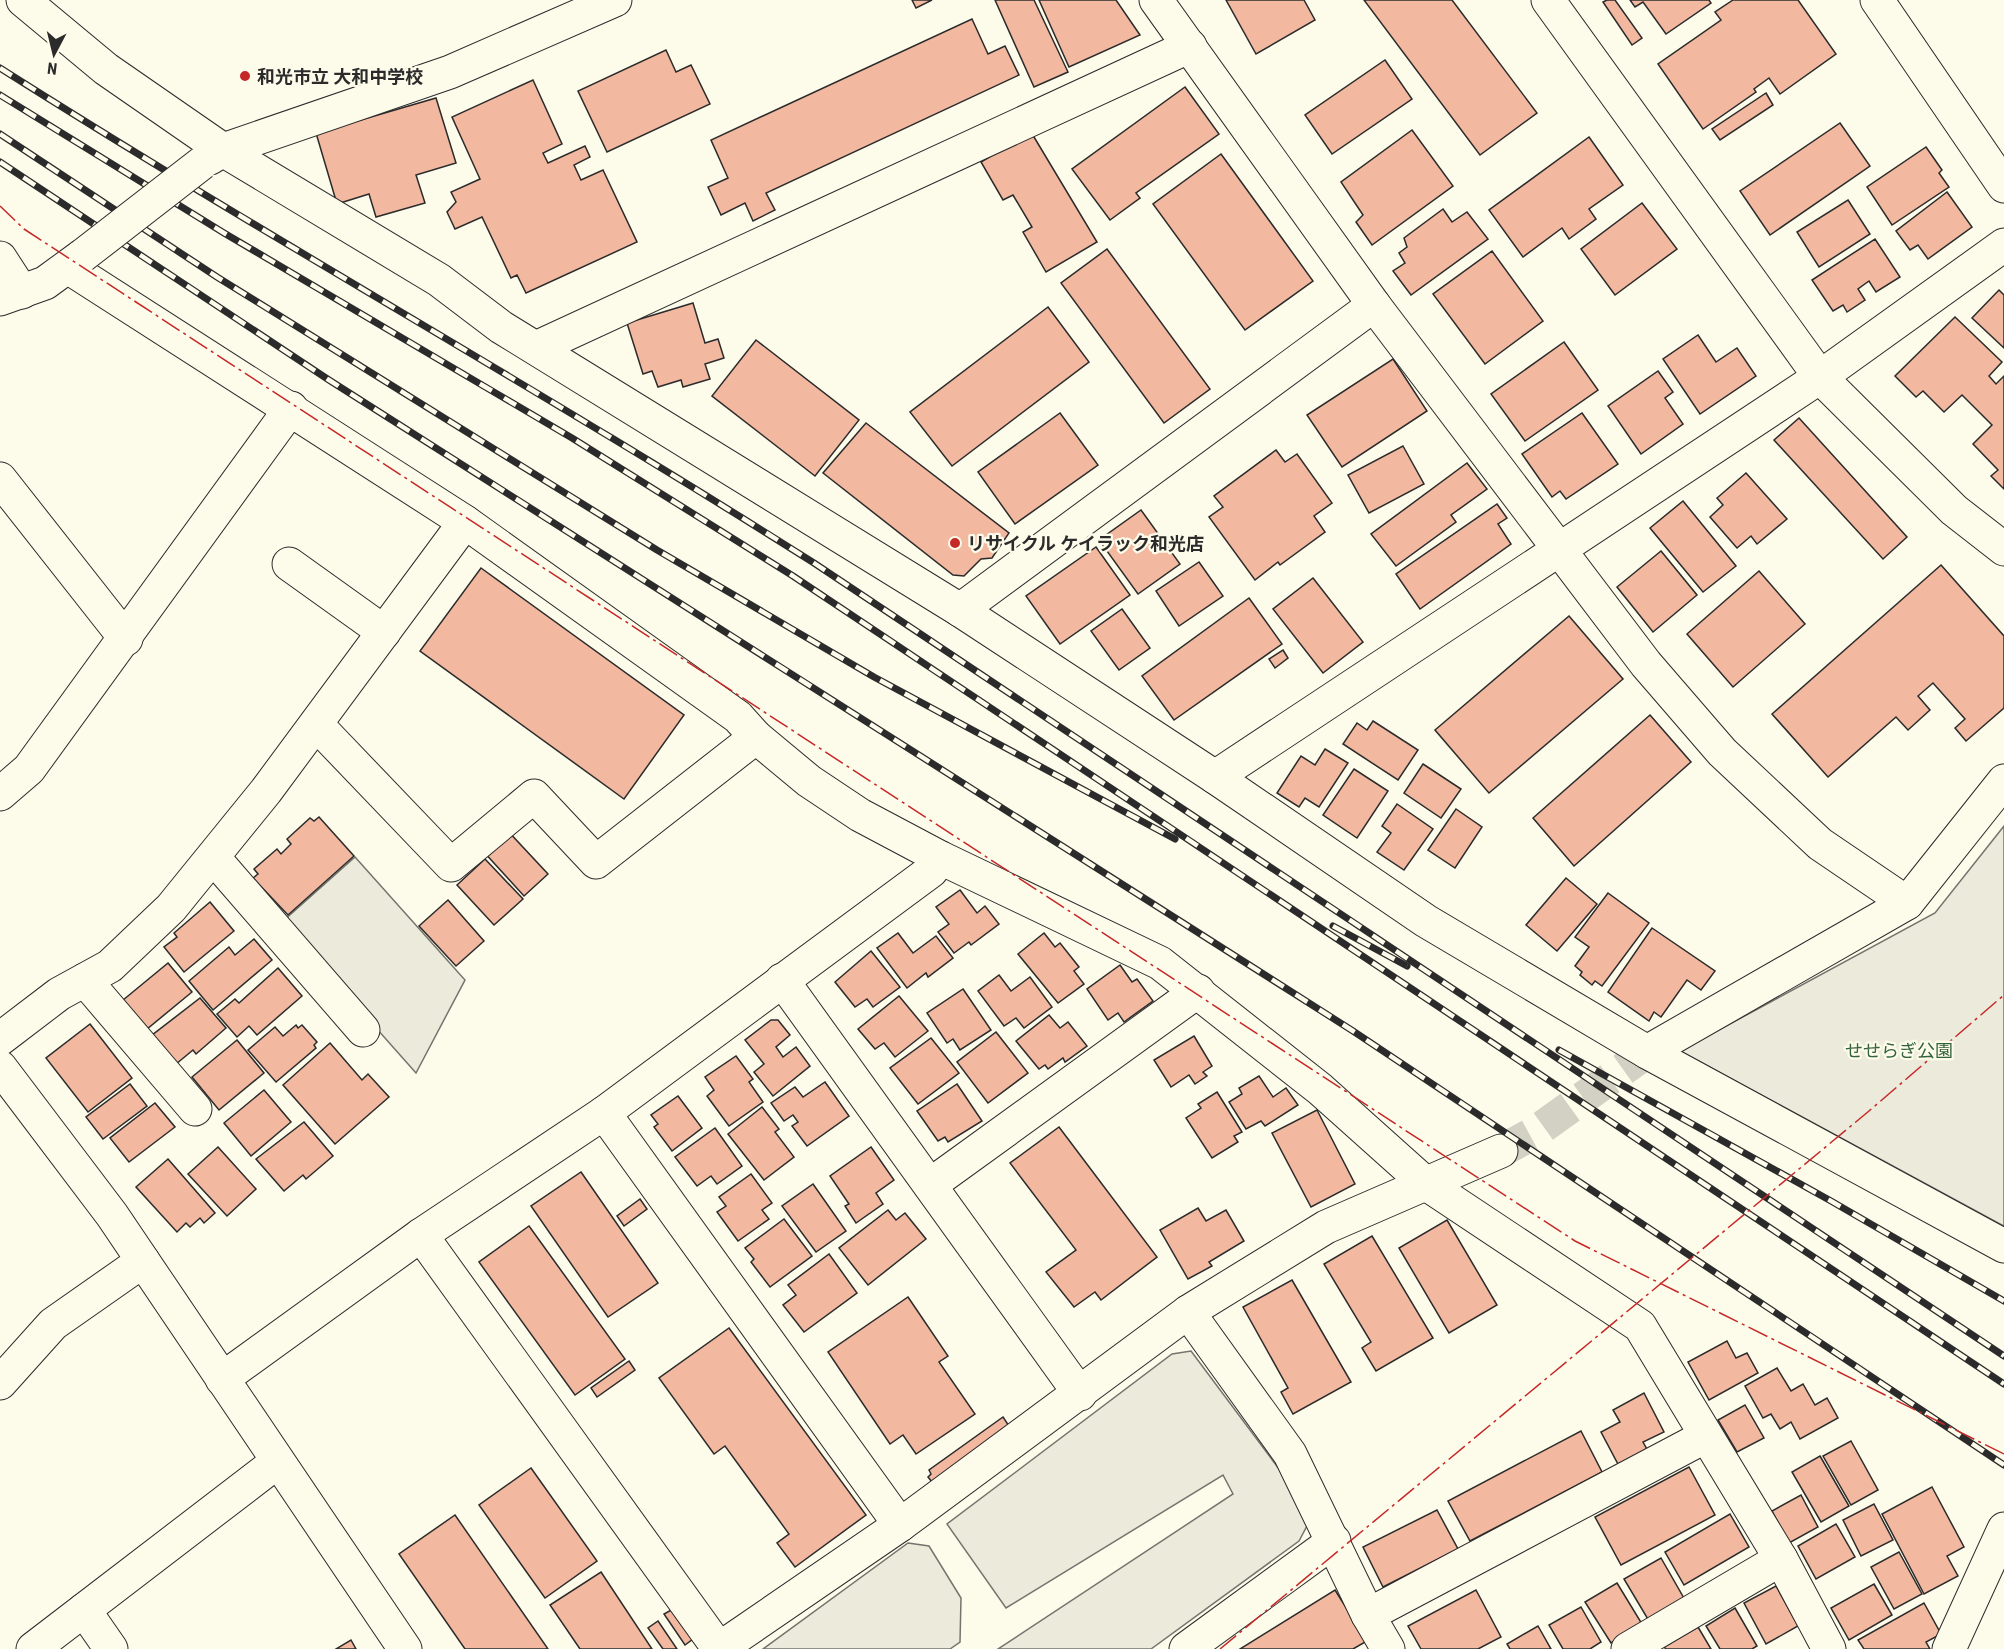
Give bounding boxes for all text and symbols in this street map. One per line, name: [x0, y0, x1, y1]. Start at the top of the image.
north arrow: [24, 24, 84, 84]
text: N: [46, 58, 58, 78]
place label: 和光市立 大和中学校: [257, 66, 423, 87]
marker: 和光市立 大和中学校: [238, 69, 252, 83]
place label: リサイクル ケイラック和光店: [967, 533, 1204, 554]
marker: リサイクル ケイラック和光店: [948, 536, 962, 550]
park label: せせらぎ公園: [1845, 1040, 1953, 1061]

